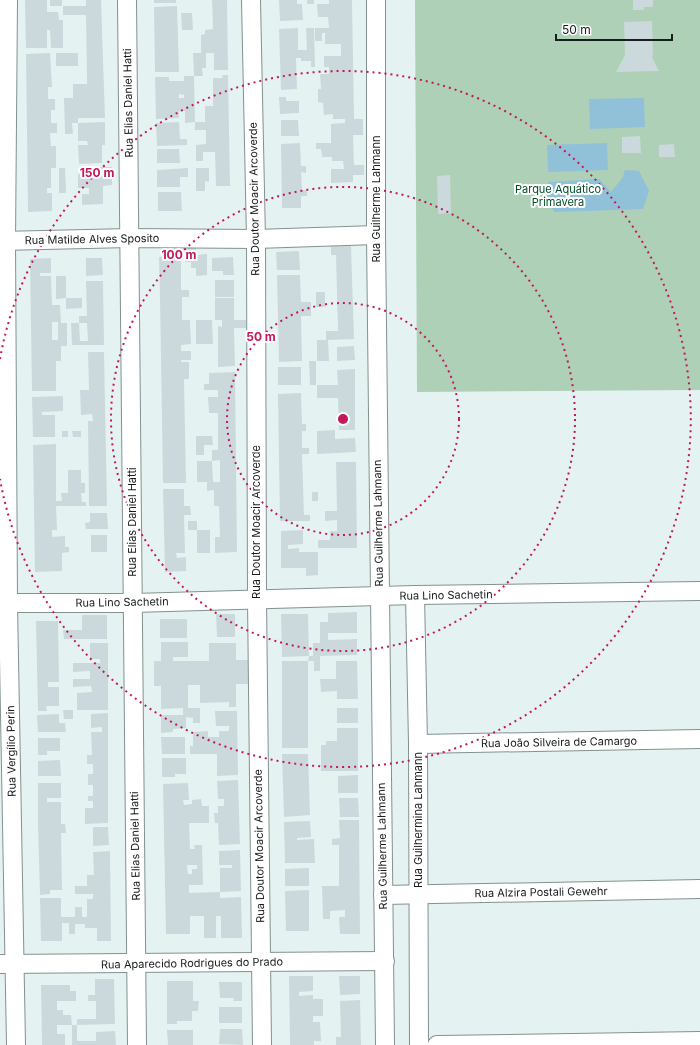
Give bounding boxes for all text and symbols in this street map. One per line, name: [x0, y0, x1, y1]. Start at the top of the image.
scale bar: [556, 16, 672, 42]
text: 50 m: [562, 22, 591, 37]
street label: Rua Elias Daniel Hatti: [120, 48, 136, 158]
street label: Rua Doutor Moacir Arcoverde: [246, 122, 262, 276]
street label: Rua Guilherme Lahmann: [369, 136, 383, 262]
text: 150 m: [80, 165, 114, 180]
park label: Parque Aquático Primavera: [515, 182, 601, 209]
street label: Rua Matilde Alves Sposito: [25, 231, 160, 247]
text: 100 m: [161, 247, 197, 262]
text: 50 m: [246, 329, 276, 344]
centre of rings: [336, 412, 350, 426]
street label: Rua Doutor Moacir Arcoverde: [249, 445, 263, 599]
street label: Rua Guilherme Lahmann: [370, 459, 386, 587]
street label: Rua Elias Daniel Hatti: [125, 467, 139, 577]
street label: Rua Lino Sachetin: [399, 587, 493, 603]
street label: Rua Lino Sachetin: [75, 594, 169, 610]
street label: Rua Vergílio Perin: [3, 705, 19, 797]
street label: Rua João Silveira de Camargo: [481, 734, 638, 750]
street label: Rua Guilhermina Lahmann: [411, 752, 425, 888]
street label: Rua Doutor Moacir Arcoverde: [251, 769, 267, 923]
street label: Rua Guilherme Lahmann: [374, 782, 390, 910]
street label: Rua Elias Daniel Hatti: [127, 791, 143, 901]
street label: Rua Alzira Postali Gewehr: [474, 884, 608, 900]
street label: Rua Aparecido Rodrigues do Prado: [101, 954, 284, 972]

